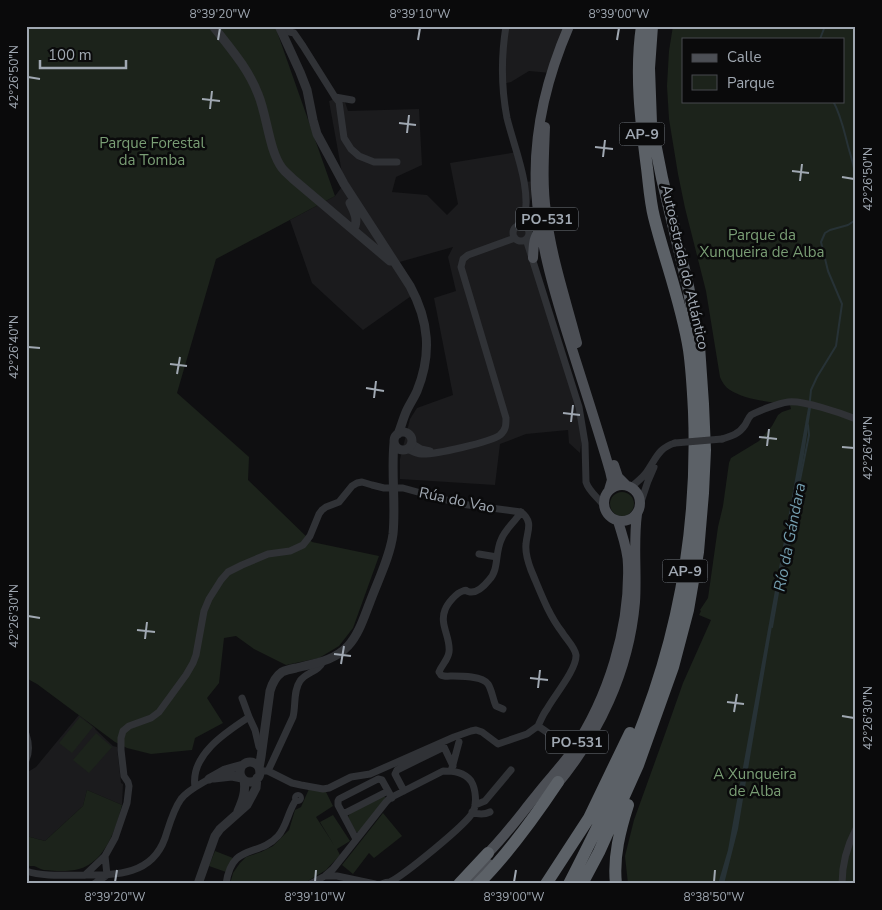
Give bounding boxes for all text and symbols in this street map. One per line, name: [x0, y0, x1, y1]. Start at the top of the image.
text: 8°39'20"W: [189, 6, 251, 22]
text: 8°39'10"W: [389, 6, 451, 22]
text: 8°39'00"W: [588, 6, 650, 22]
scale bar: [40, 38, 126, 70]
legend: [682, 38, 844, 102]
text: 42°26'50"N: [6, 45, 22, 109]
text: 100 m: [48, 45, 92, 65]
text: Calle: [727, 47, 762, 67]
text: Parque: [727, 73, 775, 93]
road number: AP-9: [620, 122, 664, 146]
park label: Parque Forestal da Tomba: [99, 133, 205, 170]
text: 42°26'50"N: [860, 147, 876, 211]
street label: Autoestrada do Atlántico: [656, 183, 714, 351]
road number: PO-531: [516, 208, 578, 230]
park label: Parque da Xunqueira de Alba: [699, 225, 825, 262]
text: 42°26'40"N: [6, 315, 22, 379]
text: 42°26'40"N: [860, 416, 876, 480]
water label: Río da Gándara: [769, 481, 811, 594]
street label: Rúa do Vao: [417, 482, 497, 518]
road number: AP-9: [662, 560, 708, 582]
text: 42°26'30"N: [6, 584, 22, 648]
text: 42°26'30"N: [860, 686, 876, 750]
road number: PO-531: [546, 730, 608, 754]
park label: A Xunqueira de Alba: [713, 764, 797, 801]
text: 8°39'20"W: [84, 889, 146, 905]
text: 8°39'10"W: [284, 889, 346, 905]
text: 8°39'00"W: [483, 889, 545, 905]
text: 8°38'50"W: [683, 889, 745, 905]

